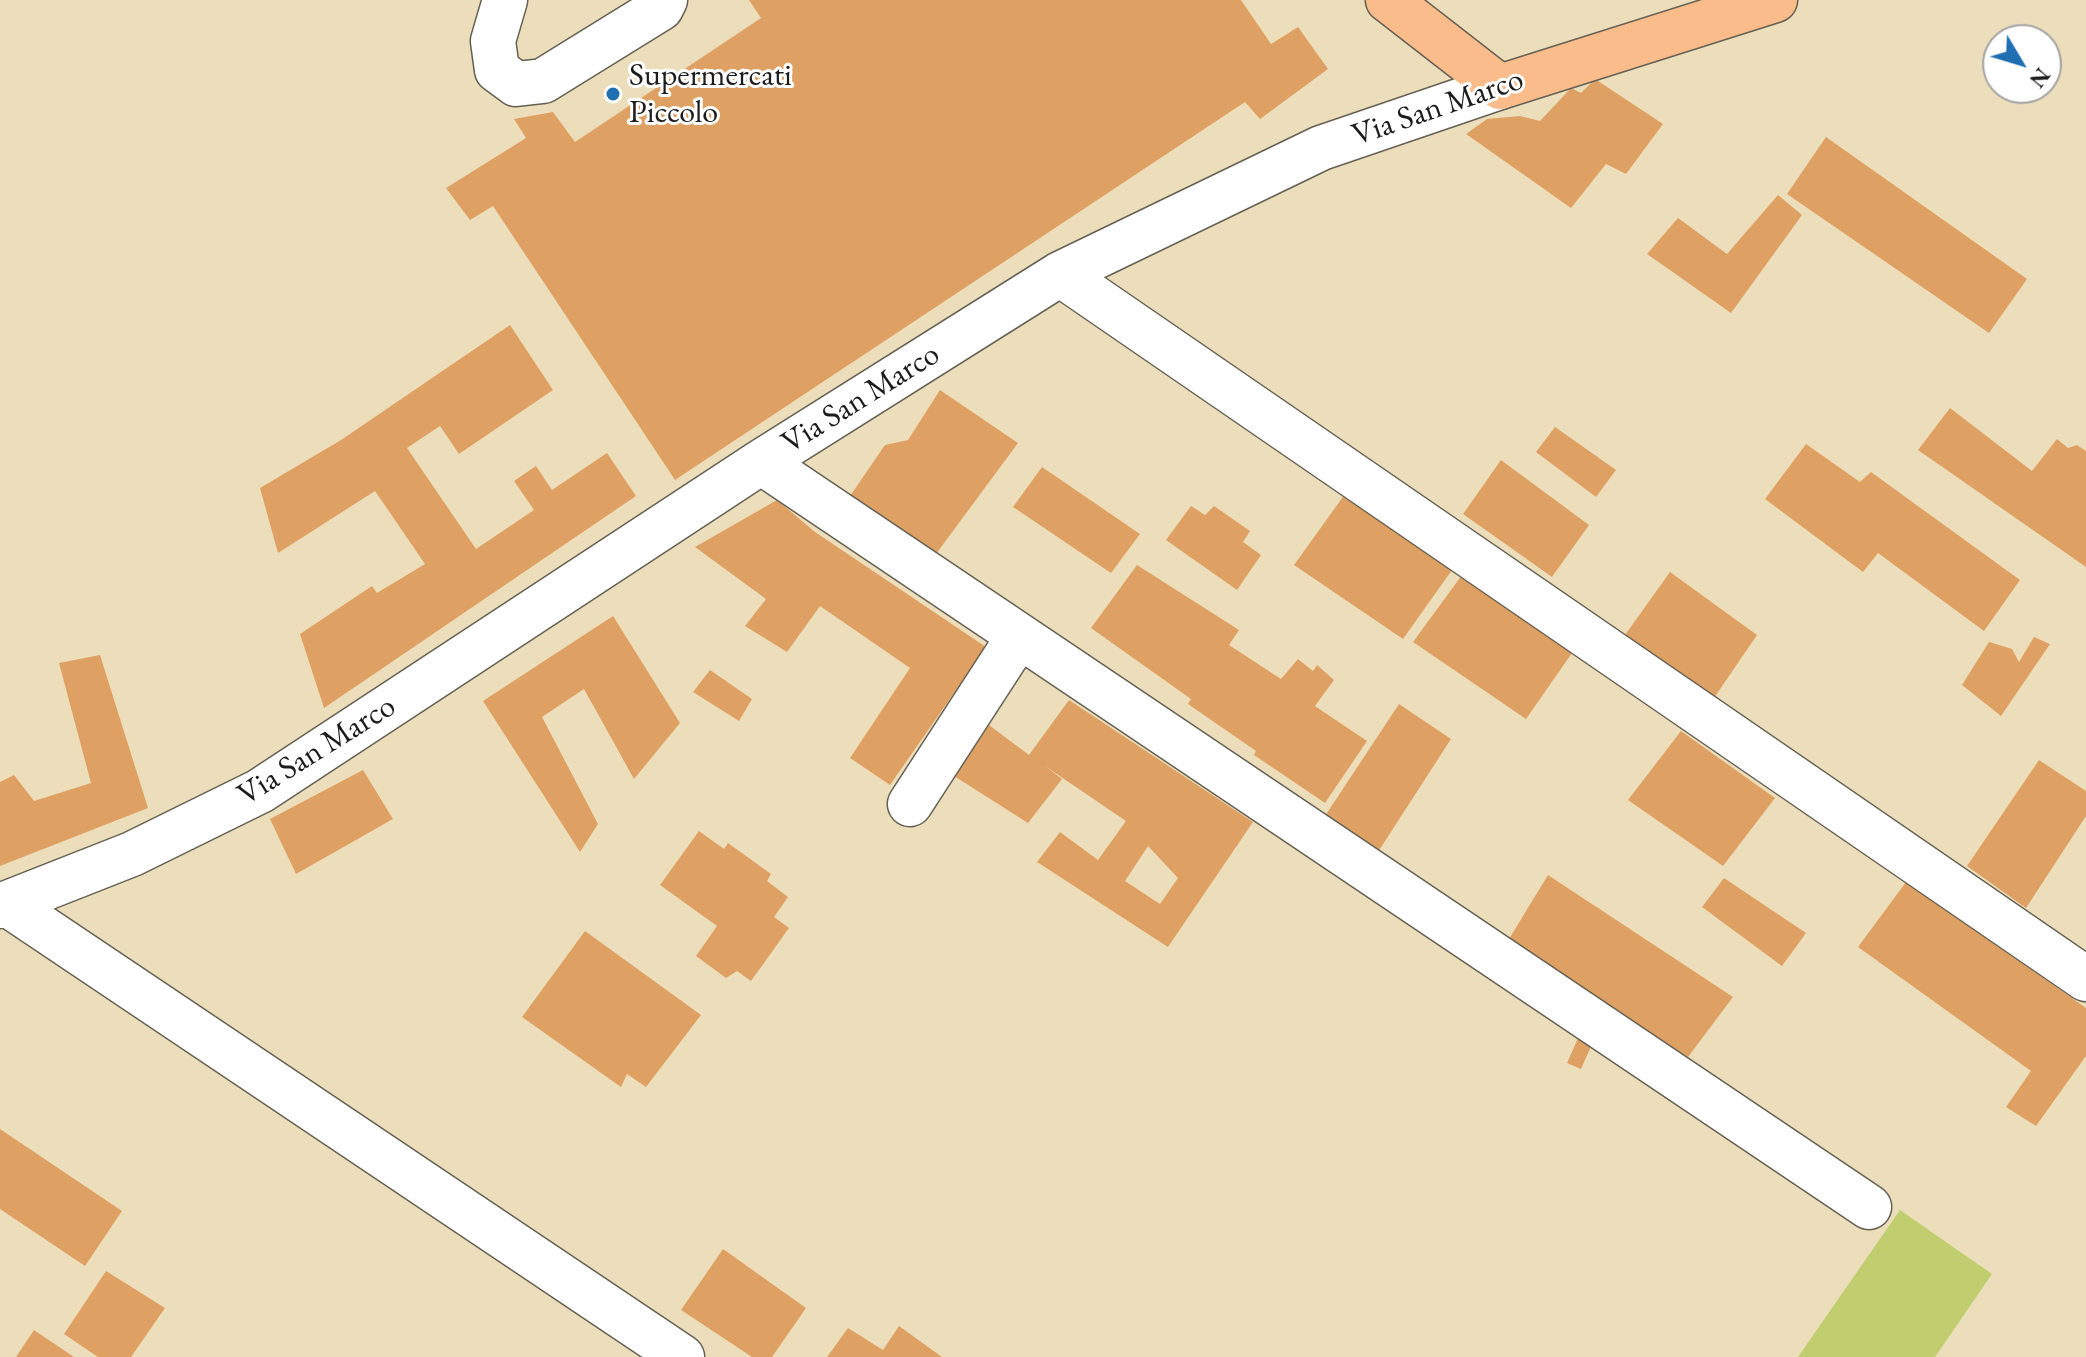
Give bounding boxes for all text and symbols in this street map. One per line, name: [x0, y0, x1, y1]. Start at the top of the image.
north arrow: [1982, 24, 2062, 104]
place label: Supermercati Piccolo: [629, 57, 792, 132]
street label: Via San Marco: [1347, 61, 1529, 155]
text: N: [2023, 62, 2057, 94]
marker: Supermercati Piccolo: [604, 85, 622, 103]
street label: Via San Marco: [775, 335, 947, 463]
street label: Via San Marco: [231, 687, 403, 815]

